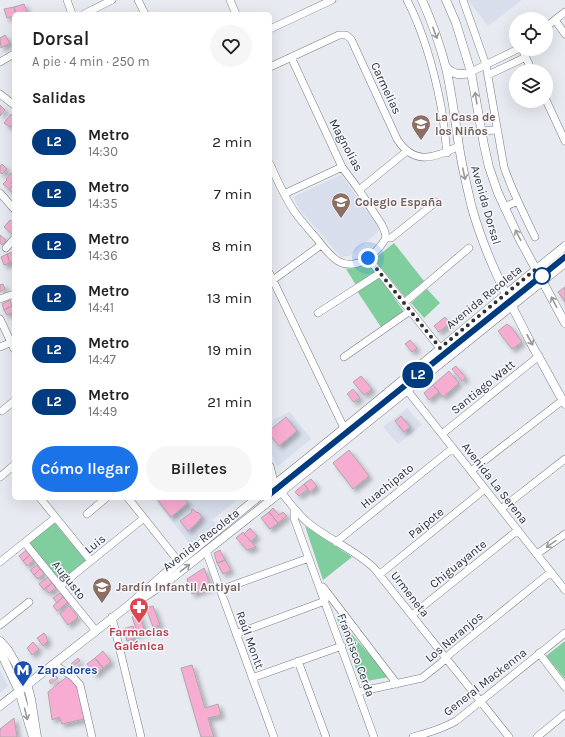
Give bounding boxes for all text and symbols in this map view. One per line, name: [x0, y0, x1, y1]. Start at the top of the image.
map controls: [509, 12, 553, 108]
button: locate: [509, 12, 553, 56]
button: heart: [210, 25, 252, 67]
one-way arrow: [431, 26, 439, 38]
text: Dorsal: [32, 28, 89, 50]
text: A pie · 4 min · 250 m: [32, 54, 150, 69]
street label: Carmelias: [368, 60, 404, 116]
button: layers: [509, 64, 553, 108]
text: Salidas: [32, 89, 86, 107]
one-way arrow: [472, 92, 480, 105]
place label: La Casa de los Niños: [435, 110, 496, 138]
school or university icon: La Casa de los Niños: [410, 113, 432, 141]
street label: Magnolias: [326, 116, 366, 174]
text: Metro: [88, 126, 129, 144]
text: L2: [46, 133, 62, 150]
text: 2 min: [212, 133, 252, 151]
text: 14:30: [88, 144, 118, 159]
street label: Avenida Dorsal: [468, 164, 504, 246]
one-way arrow: [461, 167, 469, 180]
text: Metro: [88, 178, 129, 196]
text: L2: [46, 185, 62, 202]
text: 7 min: [214, 185, 252, 203]
school or university icon: Colegio España: [330, 191, 352, 219]
place label: Colegio España: [355, 195, 442, 209]
text: 14:35: [88, 196, 118, 211]
one-way arrow: [513, 229, 521, 241]
text: Metro: [88, 230, 129, 248]
text: L2: [46, 237, 62, 254]
text: 8 min: [212, 237, 252, 255]
text: 14:36: [88, 248, 118, 263]
your location: [358, 248, 378, 268]
street label: Avenida Recoleta: [443, 262, 525, 332]
unlabelled marker: [533, 267, 551, 285]
text: Metro: [88, 282, 129, 300]
text: L2: [46, 289, 62, 306]
text: 13 min: [207, 289, 252, 307]
one-way arrow: [550, 296, 557, 308]
text: 14:41: [88, 300, 114, 315]
text: Metro: [88, 334, 129, 352]
one-way arrow: [527, 334, 534, 346]
text: L2: [46, 341, 62, 358]
text: 19 min: [207, 341, 252, 359]
text: 14:47: [88, 352, 116, 367]
street label: Santiago Watt: [448, 357, 518, 417]
line badge: L2: [400, 362, 436, 388]
text: L2: [410, 366, 426, 383]
text: Metro: [88, 386, 129, 404]
text: L2: [46, 393, 62, 410]
text: 21 min: [207, 393, 252, 411]
text: 14:49: [88, 404, 117, 419]
street label: Avenida La Serena: [459, 440, 531, 526]
button: Cómo llegar: [32, 446, 138, 492]
button: Billetes: [146, 446, 252, 492]
street label: Huachipato: [358, 461, 416, 511]
street label: Paipote: [406, 505, 446, 541]
street label: Avenida Recoleta: [160, 506, 242, 574]
street label: Luis: [82, 531, 108, 557]
street label: Chiguayante: [427, 537, 489, 591]
one-way arrow: [546, 540, 557, 548]
street label: Augusto: [49, 558, 89, 602]
one-way arrow: [179, 563, 190, 572]
street label: Urmeneta: [388, 568, 432, 620]
school or university icon: Jardín Infantil Antiyal: [91, 576, 113, 604]
place label: Jardín Infantil Antiyal: [116, 580, 241, 594]
pharmacy icon: Farmacias Galénica: [128, 596, 150, 624]
street label: Raúl Montt: [233, 609, 267, 671]
street label: Los Naranjos: [422, 609, 486, 665]
street label: Francisco Cerda: [334, 611, 378, 699]
place label: Farmacias Galénica: [109, 625, 169, 653]
street label: General Mackenna: [441, 645, 529, 719]
metro station icon: Zapadores: [12, 659, 34, 687]
place label: Zapadores: [37, 663, 97, 677]
one-way arrow: [23, 707, 30, 720]

